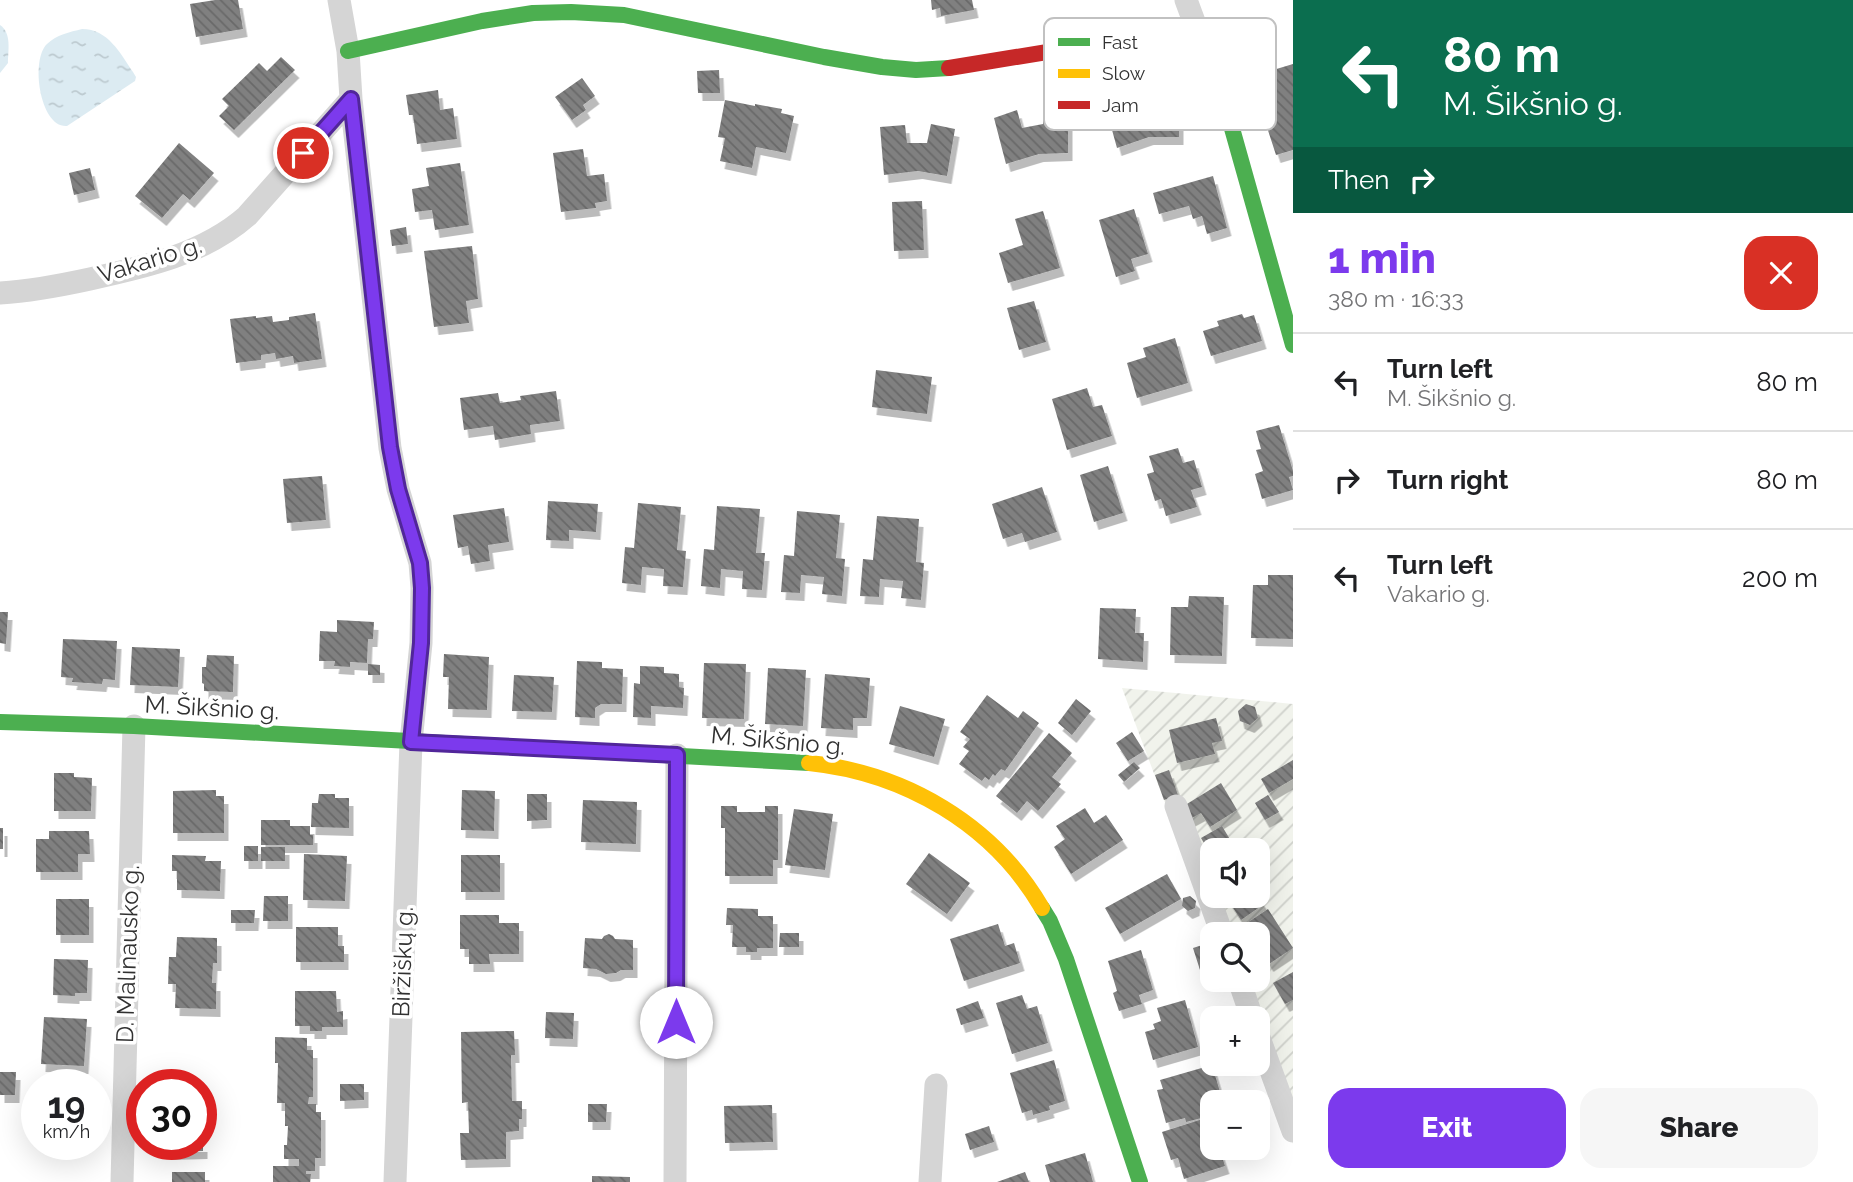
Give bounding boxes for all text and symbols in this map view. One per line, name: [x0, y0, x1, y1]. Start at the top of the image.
legend: [1044, 18, 1276, 130]
text: 80 m: [1443, 26, 1560, 83]
icon: left: [1328, 28, 1419, 119]
text: Fast: [1102, 31, 1138, 53]
text: Slow: [1102, 62, 1146, 84]
text: M. Šikšnio g.: [1443, 85, 1623, 122]
text: Jam: [1102, 94, 1139, 116]
pin: [273, 123, 333, 183]
icon: arrive: [284, 134, 322, 172]
icon: right: [1403, 161, 1441, 199]
text: Then: [1328, 165, 1389, 195]
street label: Vakario g.: [94, 230, 205, 289]
text: 1 min: [1328, 234, 1436, 283]
button: close: [1744, 236, 1818, 310]
text: 380 m · 16:33: [1328, 285, 1464, 312]
text: Turn left: [1387, 354, 1493, 384]
icon: left: [1328, 363, 1366, 401]
text: 80 m: [1756, 367, 1818, 397]
text: M. Šikšnio g.: [1387, 384, 1516, 411]
icon: right: [1328, 461, 1366, 499]
text: Turn right: [1387, 465, 1508, 495]
text: 80 m: [1756, 465, 1818, 495]
text: Turn left: [1387, 550, 1493, 580]
icon: left: [1328, 559, 1366, 597]
text: 200 m: [1742, 563, 1818, 593]
text: Vakario g.: [1387, 580, 1490, 607]
street label: M. Šikšnio g.: [144, 688, 280, 726]
street label: M. Šikšnio g.: [710, 719, 847, 761]
map controls: [1200, 838, 1270, 1160]
button: sound: [1200, 838, 1270, 908]
street label: D. Malinausko g.: [110, 865, 145, 1043]
street label: Biržiškų g.: [386, 906, 419, 1018]
button: search: [1200, 922, 1270, 992]
position arrow: [639, 985, 713, 1059]
button: +: [1200, 1006, 1270, 1076]
speed limit sign: 30: [126, 1069, 217, 1160]
text: 19: [48, 1085, 85, 1126]
button: Exit: [1328, 1088, 1566, 1168]
button: Share: [1580, 1088, 1818, 1168]
button: −: [1200, 1090, 1270, 1160]
text: km/h: [43, 1121, 90, 1142]

